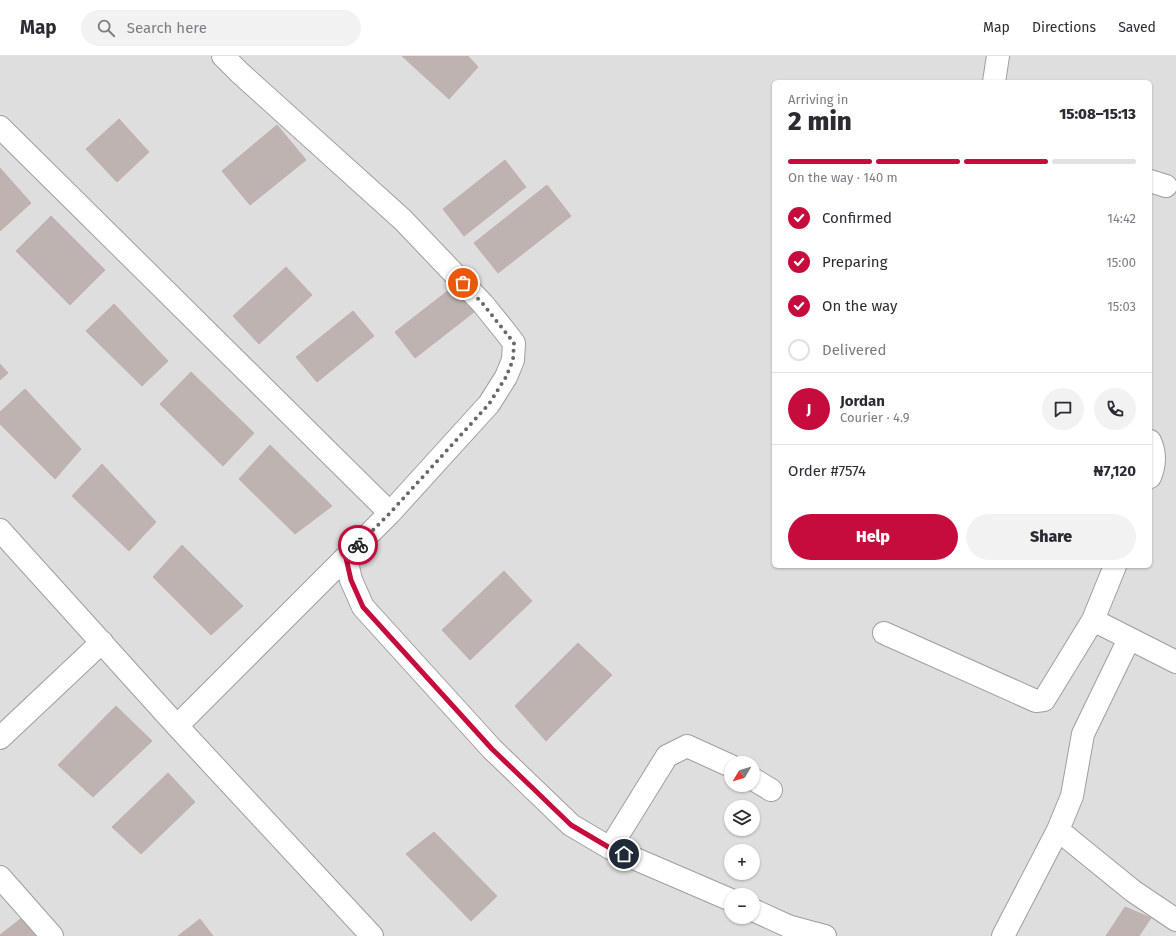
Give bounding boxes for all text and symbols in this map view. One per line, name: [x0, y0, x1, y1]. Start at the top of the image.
search box: [81, 10, 361, 46]
text: Map: [20, 16, 57, 39]
icon: search: [95, 17, 117, 39]
text: Search here: [127, 19, 207, 37]
text: Map: [983, 19, 1010, 36]
text: Directions: [1032, 19, 1096, 36]
text: Saved: [1118, 19, 1156, 36]
text: Arriving in: [788, 92, 848, 107]
text: 15:08–15:13: [1059, 105, 1136, 123]
text: 2 min: [788, 106, 852, 137]
text: On the way · 140 m: [788, 170, 898, 185]
icon: check: [788, 207, 810, 229]
text: Confirmed: [822, 209, 892, 227]
text: 14:42: [1107, 211, 1136, 226]
icon: check: [788, 251, 810, 273]
text: Preparing: [822, 253, 887, 271]
text: 15:00: [1106, 255, 1136, 270]
pin: [446, 266, 480, 300]
icon: bag: [452, 272, 474, 294]
icon: check: [788, 295, 810, 317]
text: On the way: [822, 297, 897, 315]
text: 15:03: [1107, 299, 1136, 314]
text: Delivered: [822, 341, 886, 359]
button: chat: [1042, 388, 1084, 430]
button: phone: [1094, 388, 1136, 430]
text: Jordan: [840, 392, 885, 410]
text: J: [807, 400, 811, 418]
text: Courier · 4.9: [840, 410, 910, 425]
text: Order #7574: [788, 462, 866, 480]
text: ₦7,120: [1094, 462, 1136, 480]
button: Help: [788, 514, 958, 560]
button: Share: [966, 514, 1136, 560]
courier: [338, 525, 378, 565]
icon: bike: [347, 534, 369, 556]
north arrow: [724, 756, 760, 792]
map controls: [724, 756, 760, 924]
button: layers: [724, 800, 760, 836]
pin: [607, 837, 641, 871]
icon: home: [613, 843, 635, 865]
button: +: [724, 844, 760, 880]
button: −: [724, 888, 760, 924]

